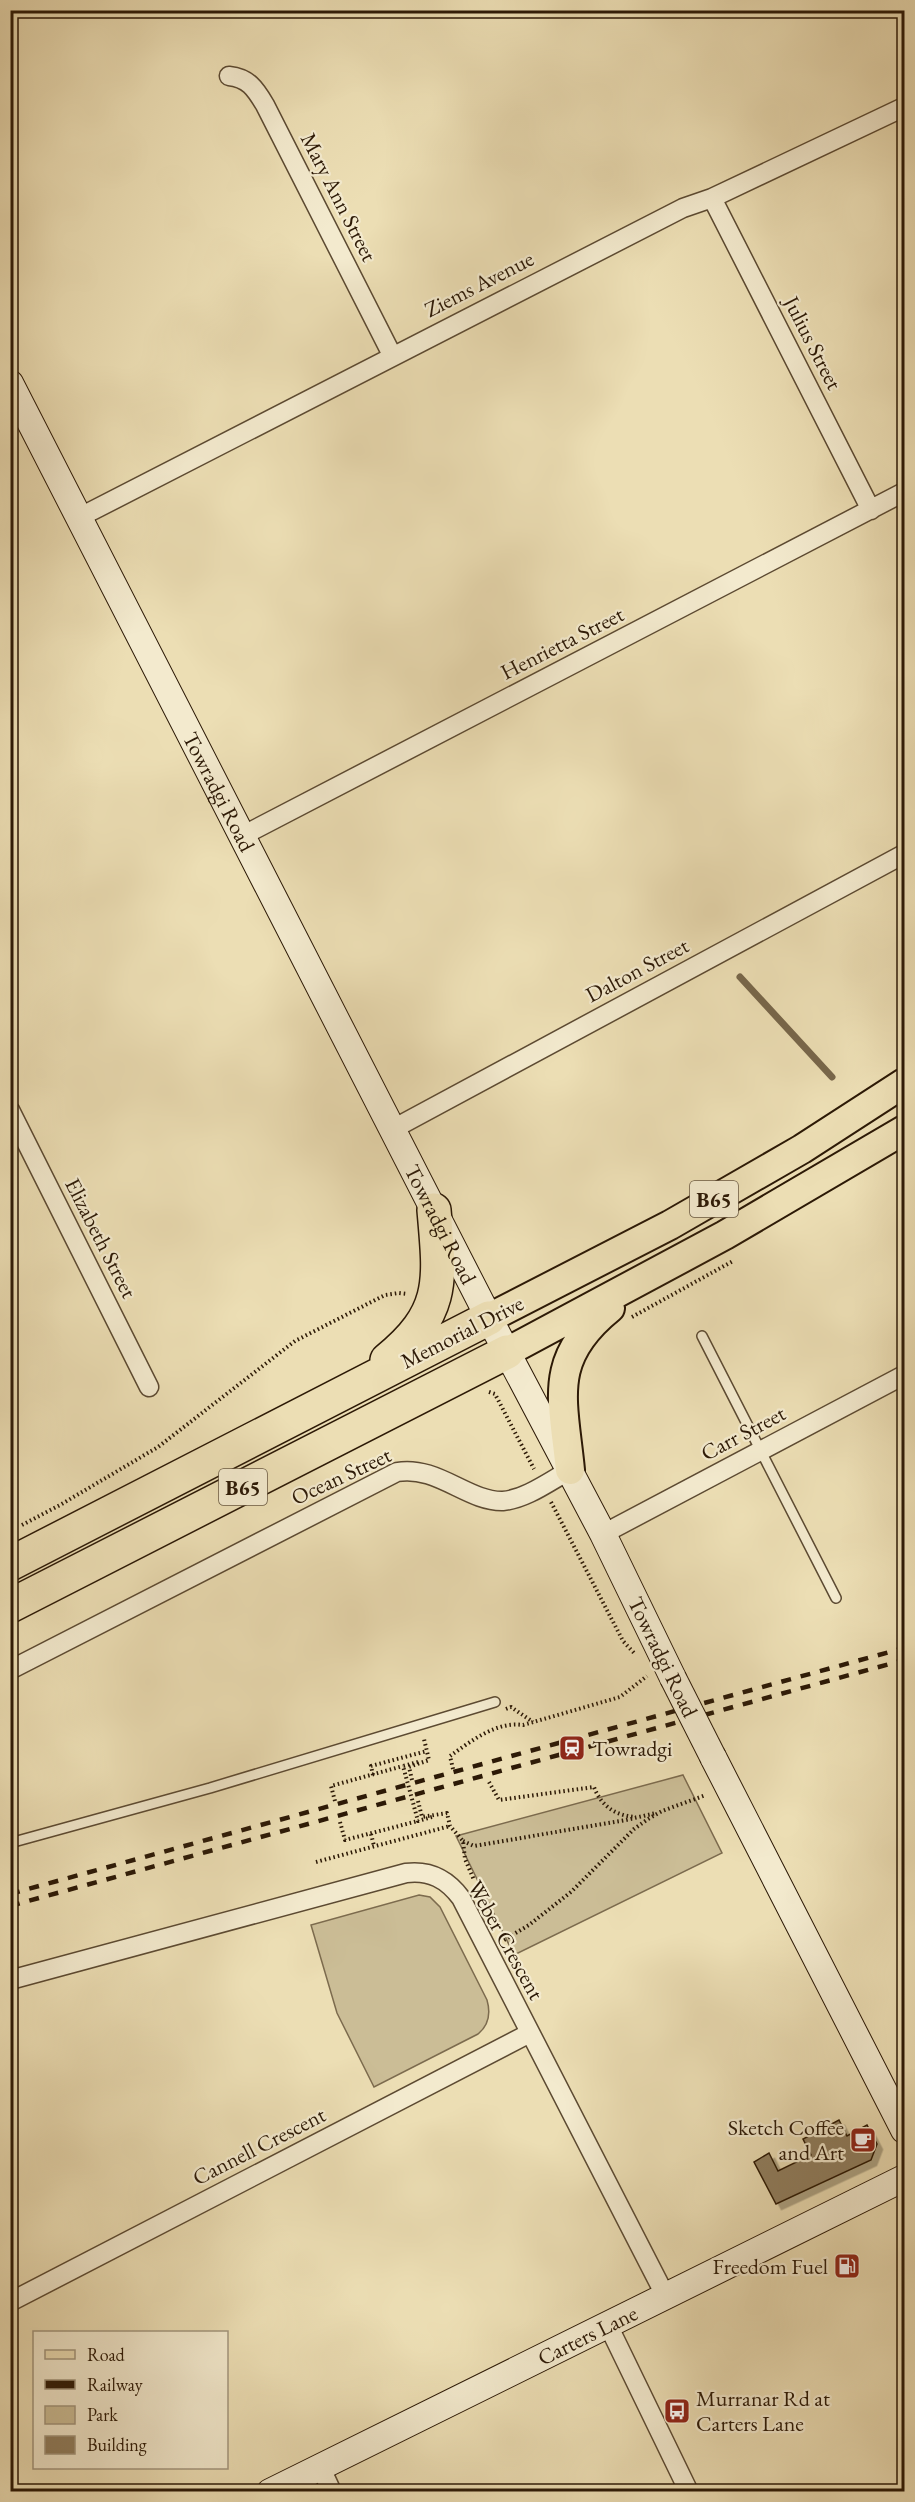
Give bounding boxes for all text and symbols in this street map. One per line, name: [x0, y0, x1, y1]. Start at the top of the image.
street label: Mary Ann Street: [294, 128, 384, 266]
street label: Ziems Avenue: [419, 244, 539, 324]
street label: Julius Street: [776, 290, 849, 395]
street label: Henrietta Street: [495, 599, 629, 686]
street label: Towradgi Road: [177, 727, 262, 857]
street label: Dalton Street: [580, 931, 694, 1009]
street label: Towradgi Road: [398, 1159, 484, 1290]
street label: Elizabeth Street: [58, 1173, 144, 1303]
road number: B65: [690, 1181, 738, 1217]
street label: Memorial Drive: [396, 1288, 529, 1375]
street label: Carr Street: [696, 1399, 790, 1467]
street label: Ocean Street: [286, 1440, 396, 1512]
road number: B65: [219, 1469, 267, 1505]
street label: Towradgi Road: [621, 1592, 705, 1723]
station icon: Towradgi: [557, 1733, 587, 1763]
place label: Towradgi: [592, 1734, 672, 1763]
street label: Weber Crescent: [461, 1875, 551, 2005]
street label: Cannell Crescent: [188, 2100, 330, 2192]
place label: Sketch Coffee and Art: [728, 2113, 844, 2167]
cafe icon: Sketch Coffee and Art: [848, 2125, 878, 2155]
fuel station icon: Freedom Fuel: [832, 2251, 862, 2281]
place label: Freedom Fuel: [712, 2252, 828, 2281]
street label: Carters Lane: [532, 2298, 642, 2372]
legend: [33, 2331, 228, 2469]
text: Road: [87, 2343, 126, 2366]
text: Railway: [87, 2373, 143, 2396]
place label: Murranar Rd at Carters Lane: [696, 2384, 830, 2438]
bus stop icon: Murranar Rd at Carters Lane: [662, 2396, 692, 2426]
text: Park: [87, 2403, 118, 2426]
text: Building: [87, 2433, 147, 2456]

